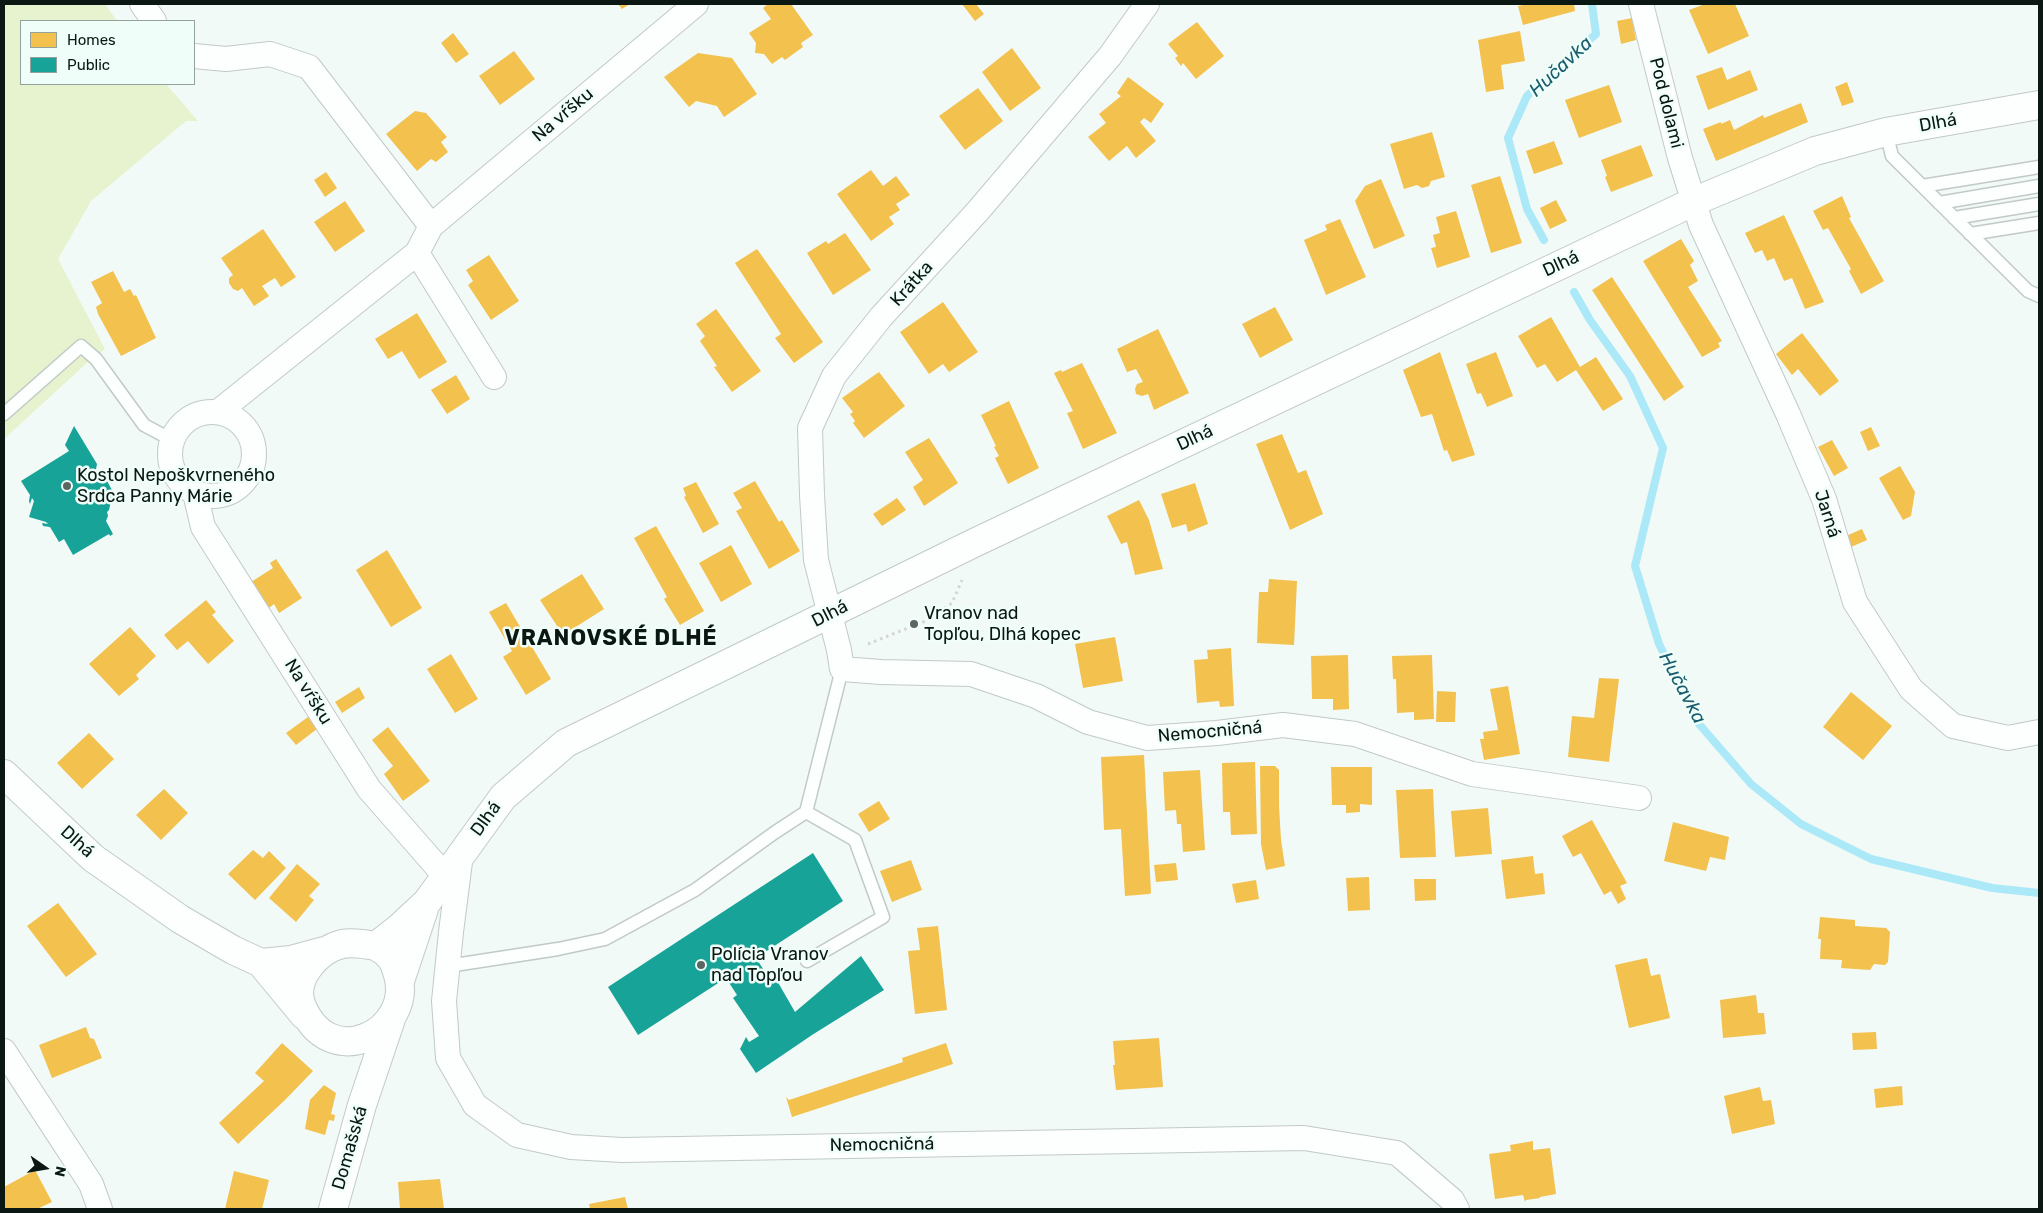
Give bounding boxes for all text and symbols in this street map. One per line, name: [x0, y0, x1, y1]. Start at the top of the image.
legend: [20, 20, 195, 85]
text: Homes: [67, 31, 116, 49]
water label: Hučavka: [1525, 32, 1597, 102]
street label: Pod dolami: [1644, 55, 1688, 151]
text: Public: [67, 56, 110, 74]
street label: Na vŕšku: [528, 83, 598, 147]
street label: Dlhá: [1918, 109, 1958, 137]
street label: Dlhá: [1539, 246, 1583, 282]
street label: Krátka: [886, 257, 938, 311]
street label: Dlhá: [1173, 420, 1217, 456]
place label: Kostol Nepoškvrneného Srdca Panny Márie: [77, 465, 275, 508]
marker: Kostol Nepoškvrneného Srdca Panny Márie: [61, 480, 73, 492]
street label: Jarná: [1809, 487, 1845, 541]
street label: Dlhá: [808, 596, 852, 632]
place label: Vranov nad Topľou, Dlhá kopec: [924, 603, 1081, 646]
marker: Vranov nad Topľou, Dlhá kopec: [908, 618, 920, 630]
district label: VRANOVSKÉ DLHÉ: [503, 626, 719, 652]
water label: Hučavka: [1654, 648, 1710, 728]
street label: Na vŕšku: [280, 655, 336, 729]
street label: Nemocničná: [1157, 717, 1263, 747]
street label: Dlhá: [466, 797, 506, 841]
street label: Dlhá: [56, 821, 98, 863]
place label: Polícia Vranov nad Topľou: [711, 944, 829, 986]
marker: Polícia Vranov nad Topľou: [695, 959, 707, 971]
street label: Domašská: [328, 1104, 372, 1192]
street label: Nemocničná: [829, 1133, 935, 1157]
north arrow: [20, 1143, 70, 1193]
text: N: [51, 1165, 70, 1178]

